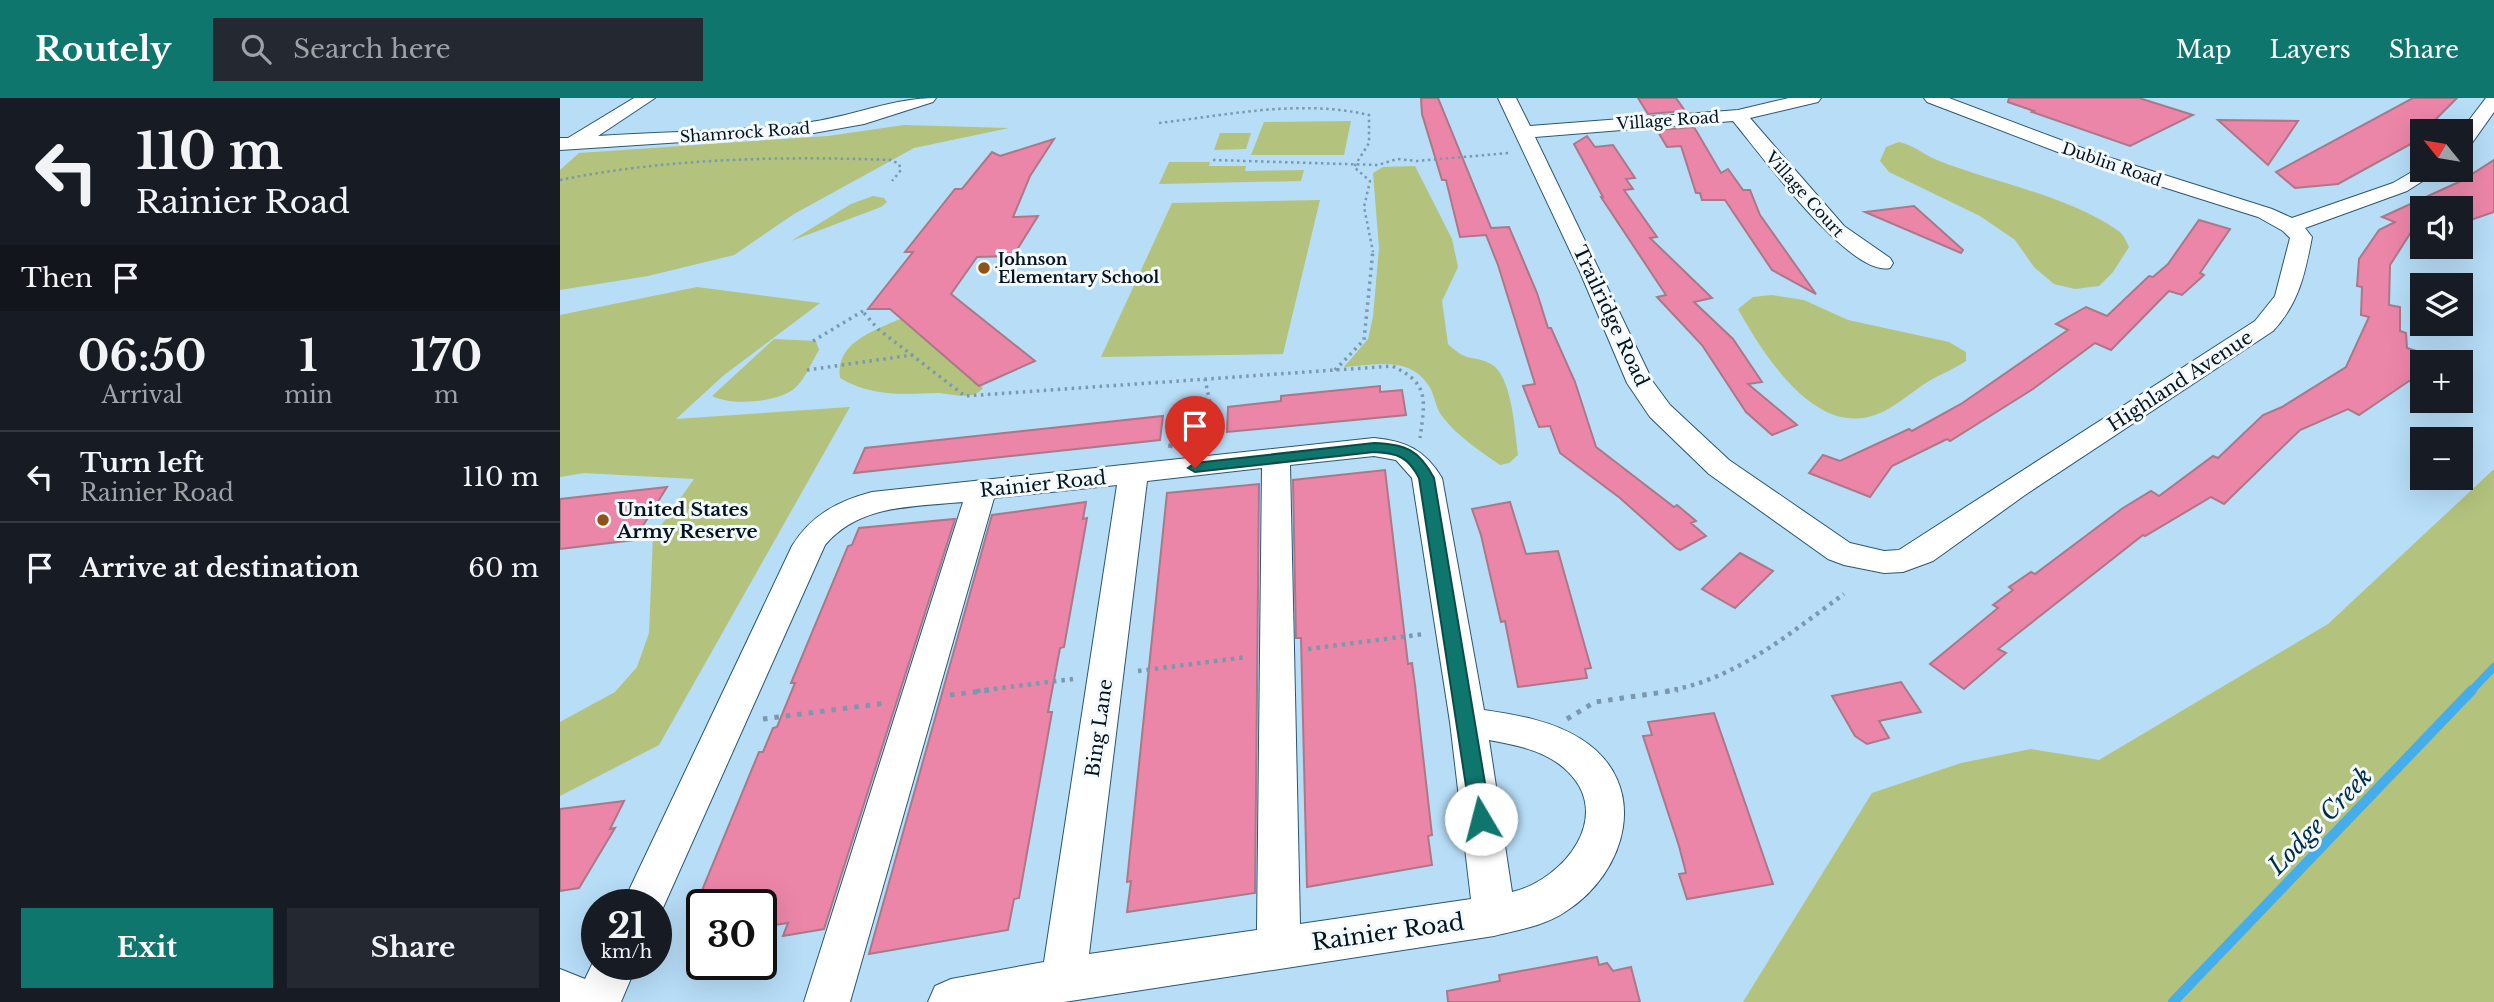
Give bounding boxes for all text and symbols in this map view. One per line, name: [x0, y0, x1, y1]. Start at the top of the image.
search box: [213, 18, 703, 81]
text: Routely: [35, 29, 171, 70]
icon: search: [237, 30, 275, 68]
text: Search here: [293, 33, 451, 65]
text: Map: [2176, 35, 2232, 64]
text: Layers: [2270, 35, 2351, 64]
text: Share: [2389, 35, 2459, 64]
street label: Village Road: [1615, 106, 1720, 134]
street label: Shamrock Road: [679, 117, 811, 147]
north arrow: [2410, 119, 2473, 182]
map controls: [2410, 119, 2473, 490]
text: 110 m: [136, 121, 283, 182]
icon: left: [21, 126, 112, 217]
street label: Dublin Road: [2059, 138, 2165, 190]
street label: Village Court: [1761, 146, 1849, 241]
text: Rainier Road: [136, 182, 350, 222]
button: sound: [2410, 196, 2473, 259]
street label: Trailridge Road: [1568, 242, 1654, 390]
place label: Johnson Elementary School: [995, 249, 1160, 287]
icon: arrive: [107, 259, 145, 297]
marker: Johnson Elementary School: [976, 260, 992, 276]
text: Then: [21, 262, 93, 294]
button: layers: [2410, 273, 2473, 336]
street label: Highland Avenue: [2103, 326, 2257, 436]
text: 06:50: [78, 330, 206, 382]
text: 1: [299, 330, 318, 382]
text: 170: [410, 330, 482, 382]
button: +: [2410, 350, 2473, 413]
text: Arrival: [101, 381, 183, 409]
text: min: [284, 381, 333, 409]
text: m: [434, 381, 459, 409]
pin: [1165, 396, 1225, 468]
icon: arrive: [1176, 407, 1214, 445]
button: −: [2410, 427, 2473, 490]
text: Turn left: [80, 447, 204, 479]
icon: left: [21, 458, 59, 496]
text: 110 m: [462, 461, 539, 493]
street label: Rainier Road: [979, 466, 1108, 502]
text: Rainier Road: [80, 479, 234, 507]
place label: United States Army Reserve: [616, 498, 758, 543]
marker: United States Army Reserve: [595, 512, 611, 528]
icon: arrive: [21, 549, 59, 587]
text: Arrive at destination: [80, 552, 360, 584]
text: 60 m: [468, 552, 539, 584]
street label: Bing Lane: [1081, 677, 1117, 779]
water label: Lodge Creek: [2261, 762, 2378, 881]
position arrow: [1444, 782, 1518, 856]
speed limit sign: 30: [686, 889, 777, 980]
text: 21: [607, 904, 646, 947]
street label: Rainier Road: [1310, 907, 1466, 957]
button: Exit: [21, 908, 273, 988]
button: Share: [287, 908, 539, 988]
text: km/h: [601, 941, 652, 963]

